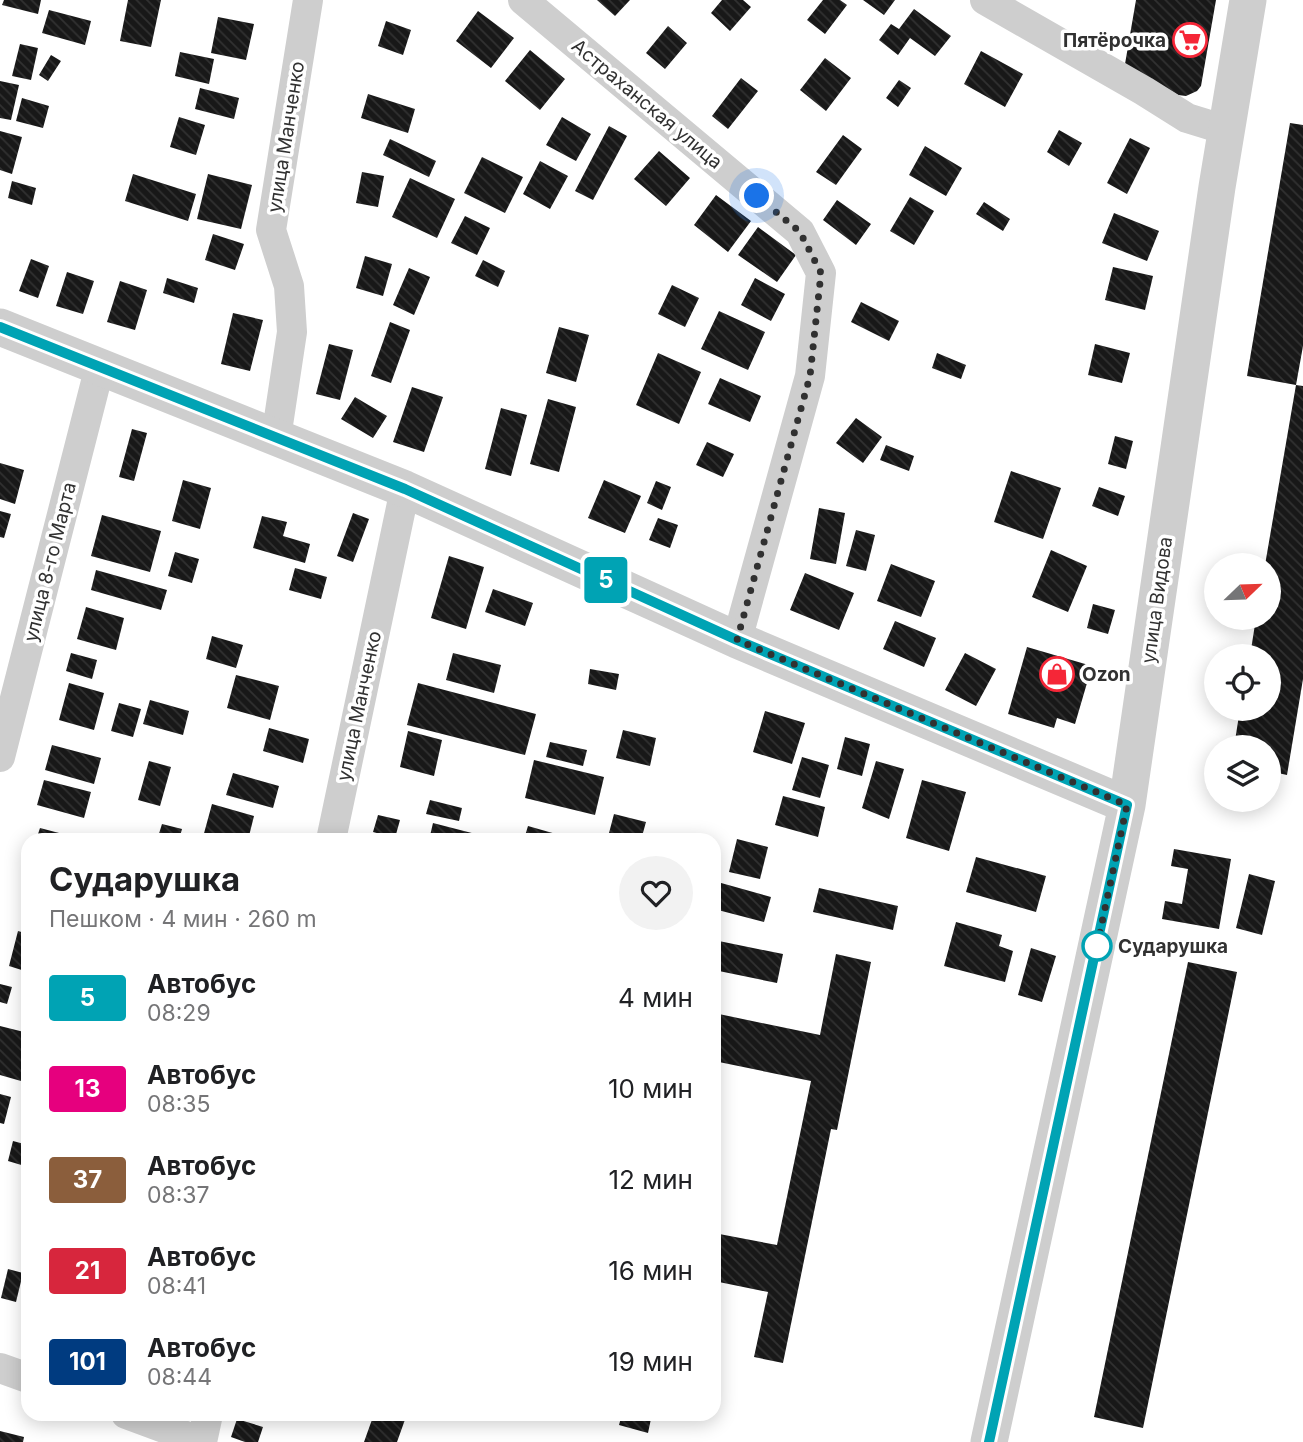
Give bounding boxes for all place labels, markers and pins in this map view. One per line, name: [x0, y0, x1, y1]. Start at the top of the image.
supermarket icon: Пятёрочка: [1171, 21, 1209, 59]
place label: Пятёрочка: [1063, 29, 1166, 52]
shop icon: Ozon: [1038, 655, 1076, 693]
place label: Ozon: [1082, 663, 1131, 686]
marker: Сударушка: [1082, 931, 1112, 961]
place label: Сударушка: [1118, 935, 1228, 958]

